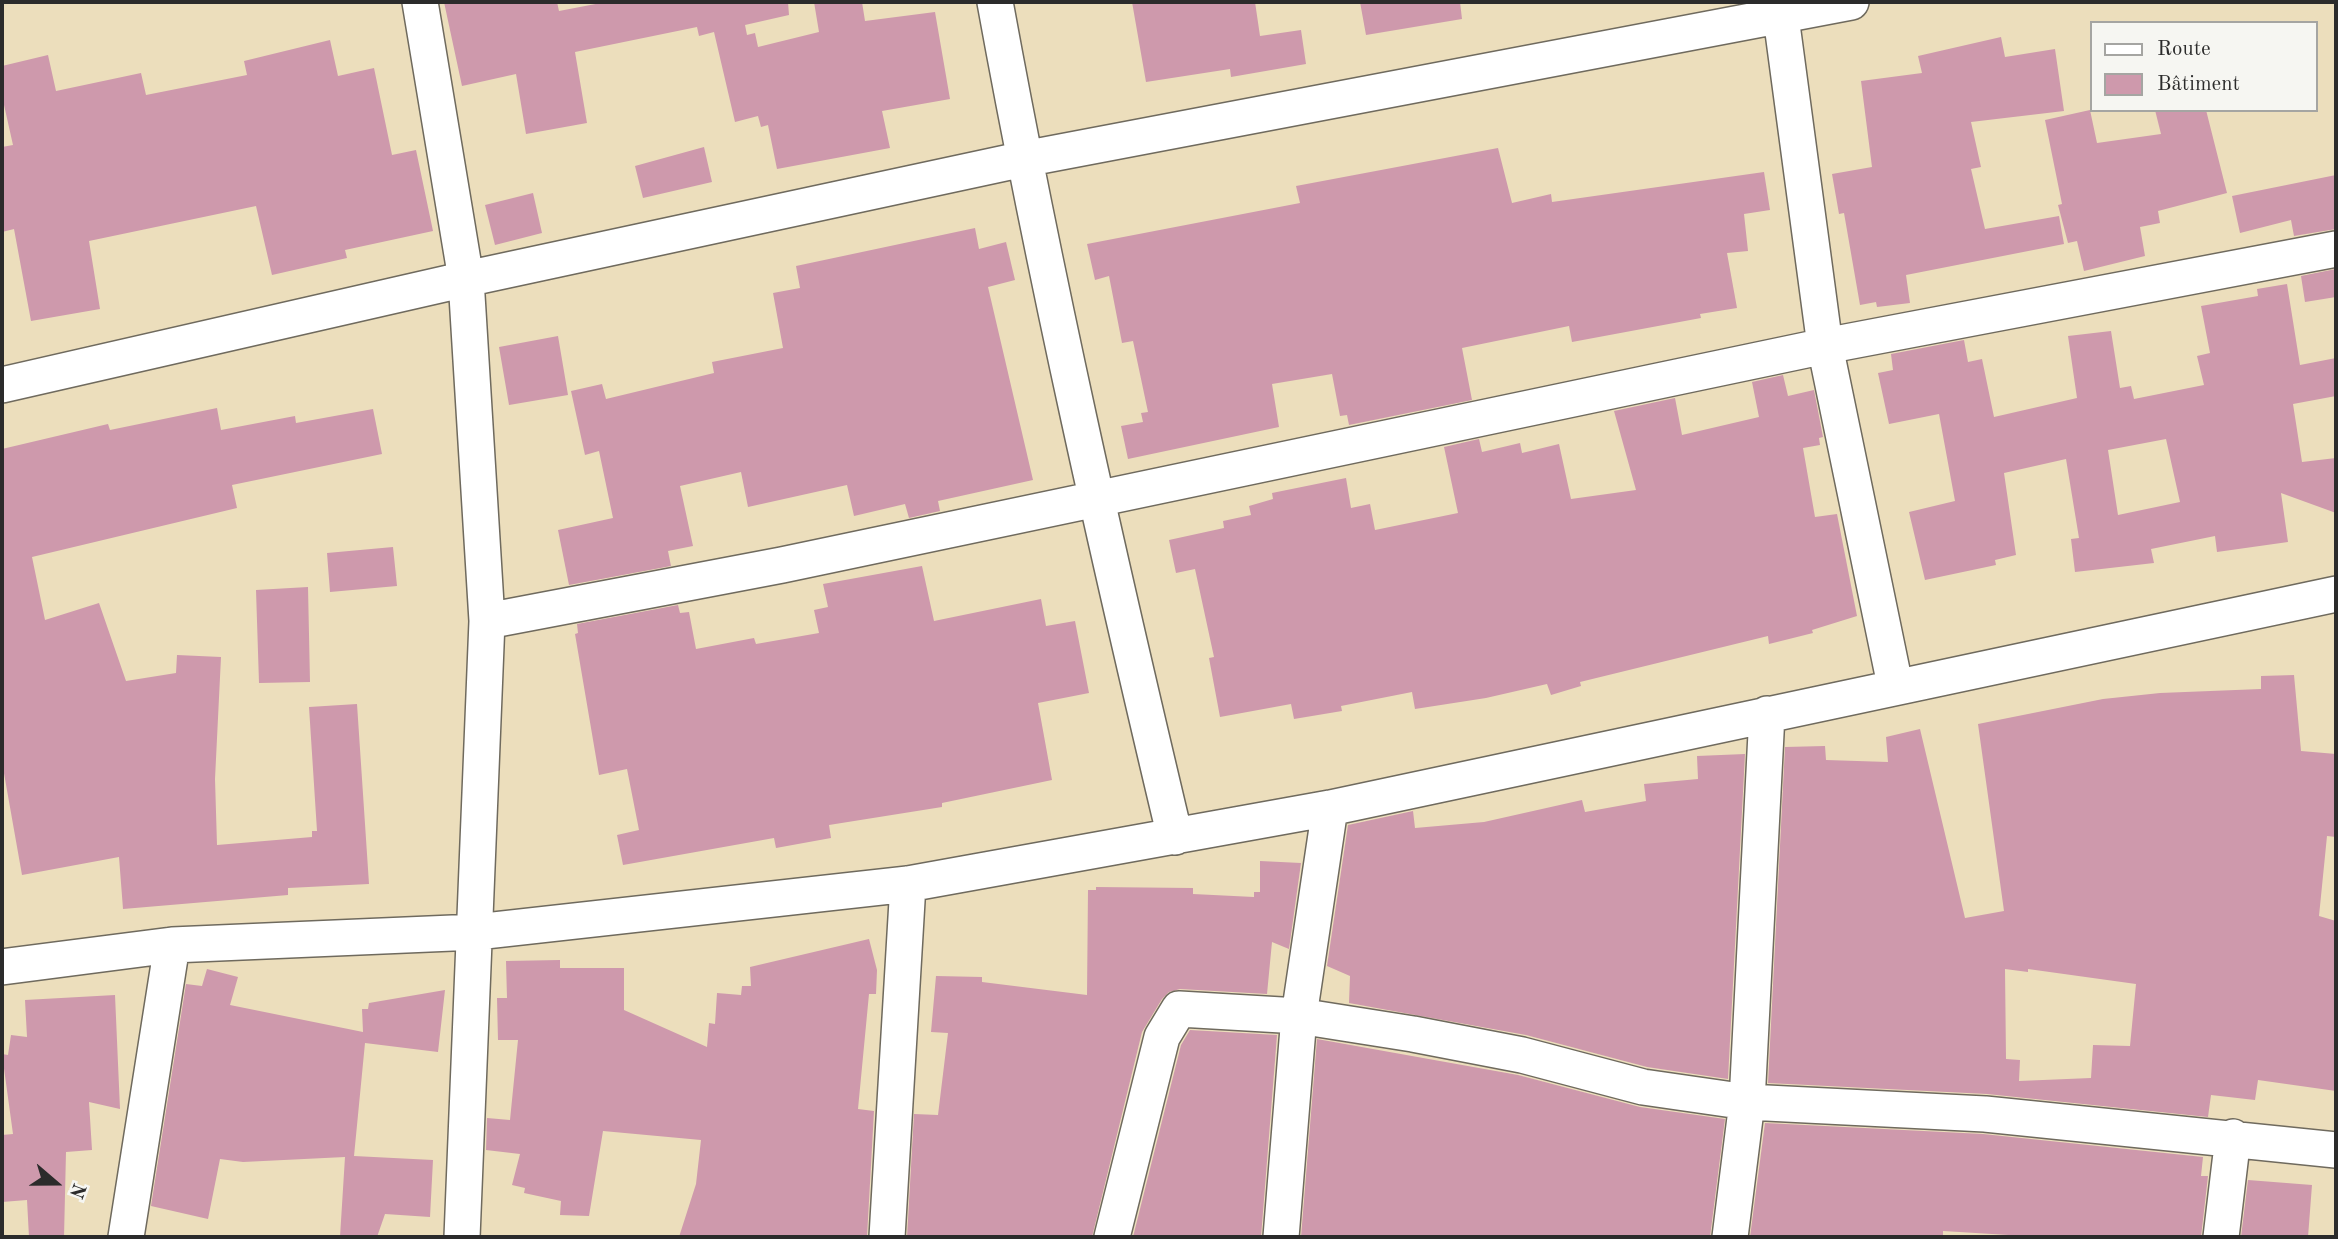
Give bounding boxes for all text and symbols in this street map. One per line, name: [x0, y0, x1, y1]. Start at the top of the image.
legend: [2090, 21, 2317, 112]
text: Route: [2157, 39, 2211, 60]
text: Bâtiment: [2157, 74, 2240, 95]
north arrow: [21, 1148, 91, 1218]
text: N: [65, 1180, 88, 1200]

